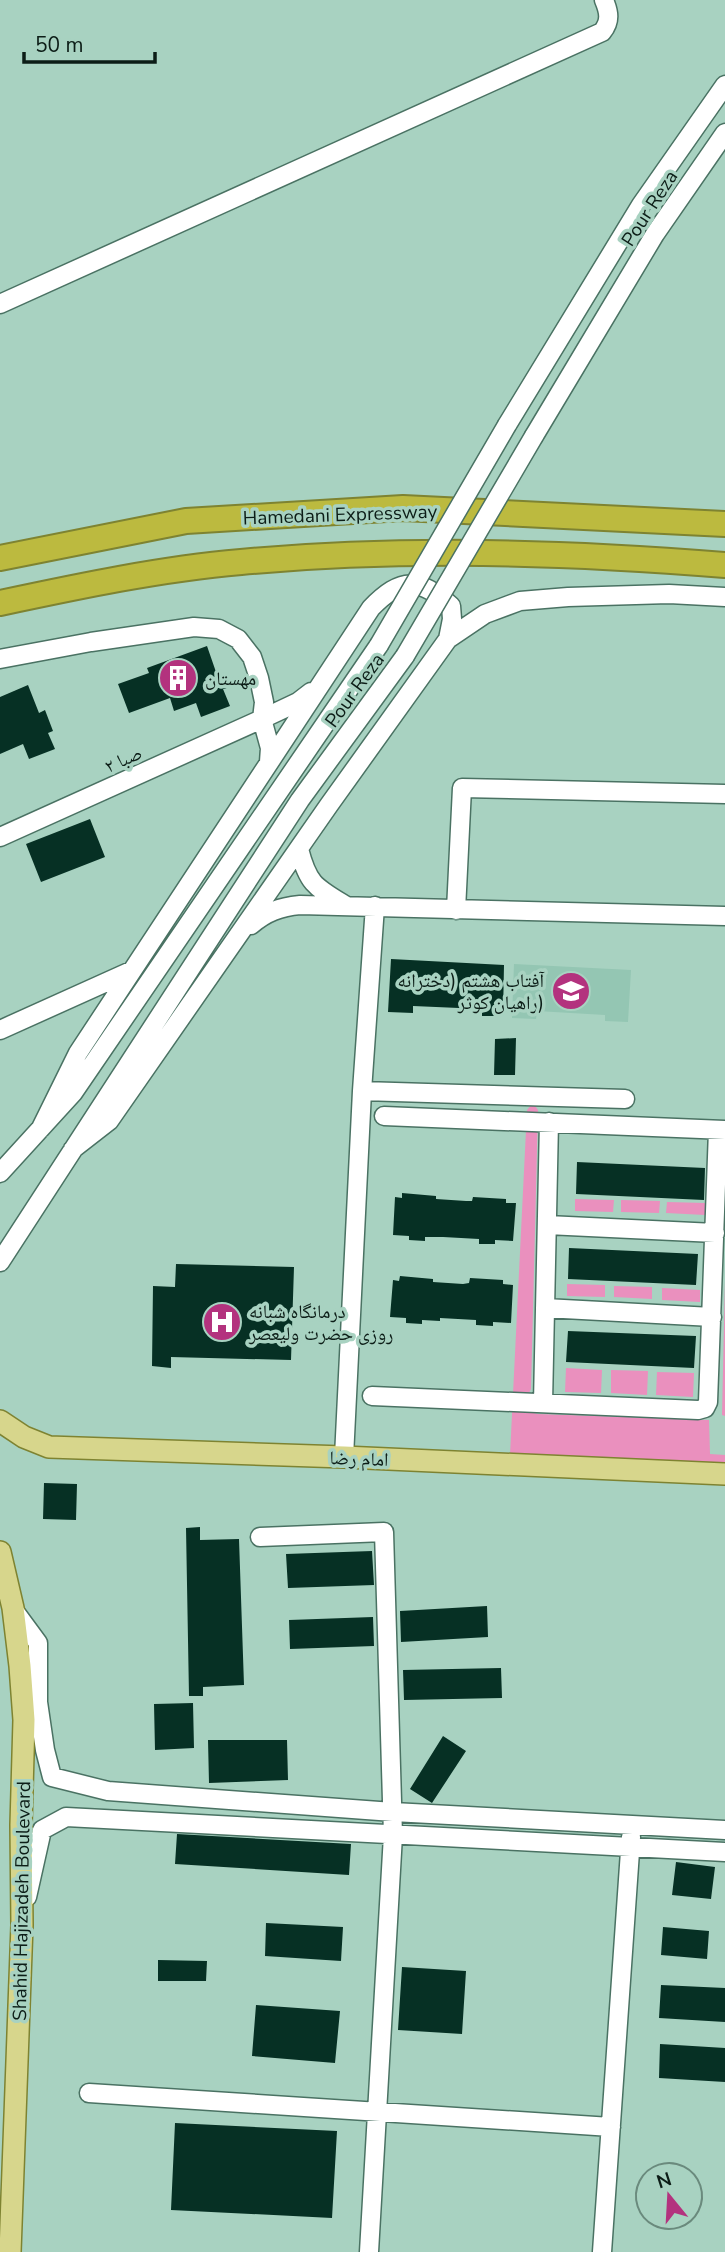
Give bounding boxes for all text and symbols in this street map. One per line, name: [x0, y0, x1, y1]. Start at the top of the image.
scale bar: [24, 21, 156, 65]
text: 50 m: [35, 31, 84, 59]
street label: Pour Reza: [616, 165, 684, 252]
street label: Hamedani Expressway: [242, 499, 438, 531]
street label: Pour Reza: [319, 648, 391, 733]
building icon: مهستان: [157, 657, 199, 699]
place label: مهستان: [205, 666, 256, 692]
street label: صبا ۲: [100, 740, 146, 780]
place label: آفتاب هشتم (دخترانه راهیان کوثر): [397, 968, 545, 1016]
school or university icon: آفتاب هشتم (دخترانه راهیان کوثر): [550, 970, 592, 1012]
place label: درمانگاه شبانه روزی حضرت ولیعصر: [248, 1299, 393, 1347]
hospital icon: درمانگاه شبانه روزی حضرت ولیعصر: [201, 1301, 243, 1343]
street label: امام رضا: [329, 1445, 389, 1473]
street label: Shahid Hajizadeh Boulevard: [7, 1781, 37, 2021]
north arrow: [634, 2161, 704, 2231]
text: N: [653, 2166, 675, 2195]

